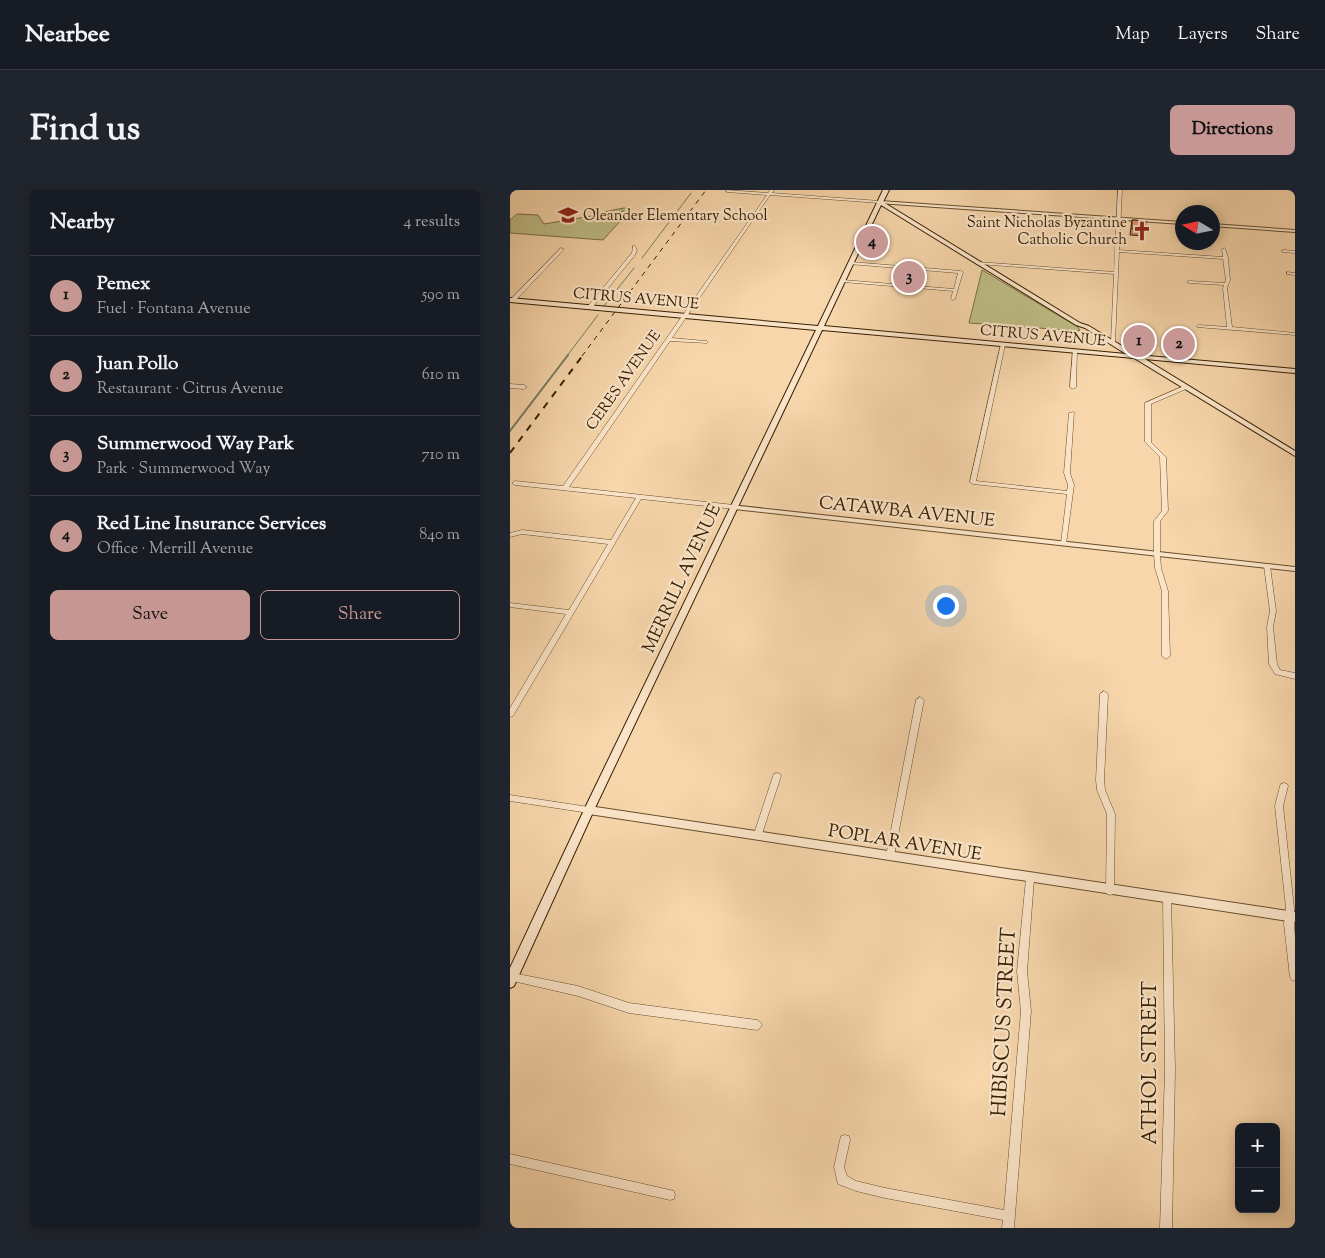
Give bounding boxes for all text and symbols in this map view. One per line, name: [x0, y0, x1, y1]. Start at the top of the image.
text: Nearbee: [25, 18, 110, 52]
text: Map: [1115, 22, 1150, 48]
text: Layers: [1178, 22, 1228, 48]
text: Share: [1256, 22, 1300, 48]
text: Find us: [30, 105, 140, 156]
button: Directions: [1170, 105, 1295, 155]
school or university icon: Oleander Elementary School: [557, 204, 579, 226]
north arrow: [1175, 205, 1220, 250]
place label: Oleander Elementary School: [583, 206, 768, 227]
text: Nearby: [50, 208, 115, 238]
text: 4 results: [404, 211, 460, 234]
place label: Saint Nicholas Byzantine Catholic Church: [967, 213, 1127, 251]
church icon: Saint Nicholas Byzantine Catholic Church: [1131, 220, 1153, 242]
pin: 4: [856, 223, 888, 261]
pin: 3: [893, 258, 925, 296]
text: Pemex: [97, 271, 150, 298]
text: 1: [63, 284, 69, 307]
text: 590 m: [422, 284, 460, 307]
street label: CITRUS AVENUE: [572, 284, 700, 315]
text: Fuel · Fontana Avenue: [97, 298, 251, 321]
street label: CITRUS AVENUE: [979, 321, 1107, 352]
pin: 1: [1123, 322, 1155, 360]
pin: 2: [1163, 325, 1195, 363]
street label: CERES AVENUE: [582, 327, 667, 435]
text: Juan Pollo: [97, 351, 179, 378]
text: 2: [62, 364, 70, 387]
text: 610 m: [422, 364, 460, 387]
text: Restaurant · Citrus Avenue: [97, 378, 284, 401]
text: Summerwood Way Park: [97, 431, 294, 458]
text: 3: [63, 444, 69, 467]
text: 710 m: [422, 444, 460, 467]
text: Park · Summerwood Way: [97, 458, 270, 481]
street label: CATAWBA AVENUE: [818, 491, 996, 535]
street label: MERRILL AVENUE: [637, 500, 729, 658]
text: Red Line Insurance Services: [97, 511, 326, 538]
text: 4: [62, 524, 70, 547]
text: 840 m: [419, 524, 460, 547]
text: Office · Merrill Avenue: [97, 538, 253, 561]
button: Save: [50, 590, 250, 640]
button: Share: [260, 590, 460, 640]
your location: [933, 593, 959, 619]
street label: POPLAR AVENUE: [826, 819, 984, 869]
street label: HIBISCUS STREET: [985, 926, 1025, 1118]
street label: ATHOL STREET: [1136, 981, 1166, 1145]
map controls: [1235, 1123, 1280, 1213]
button: +: [1235, 1123, 1280, 1168]
button: −: [1235, 1168, 1280, 1213]

